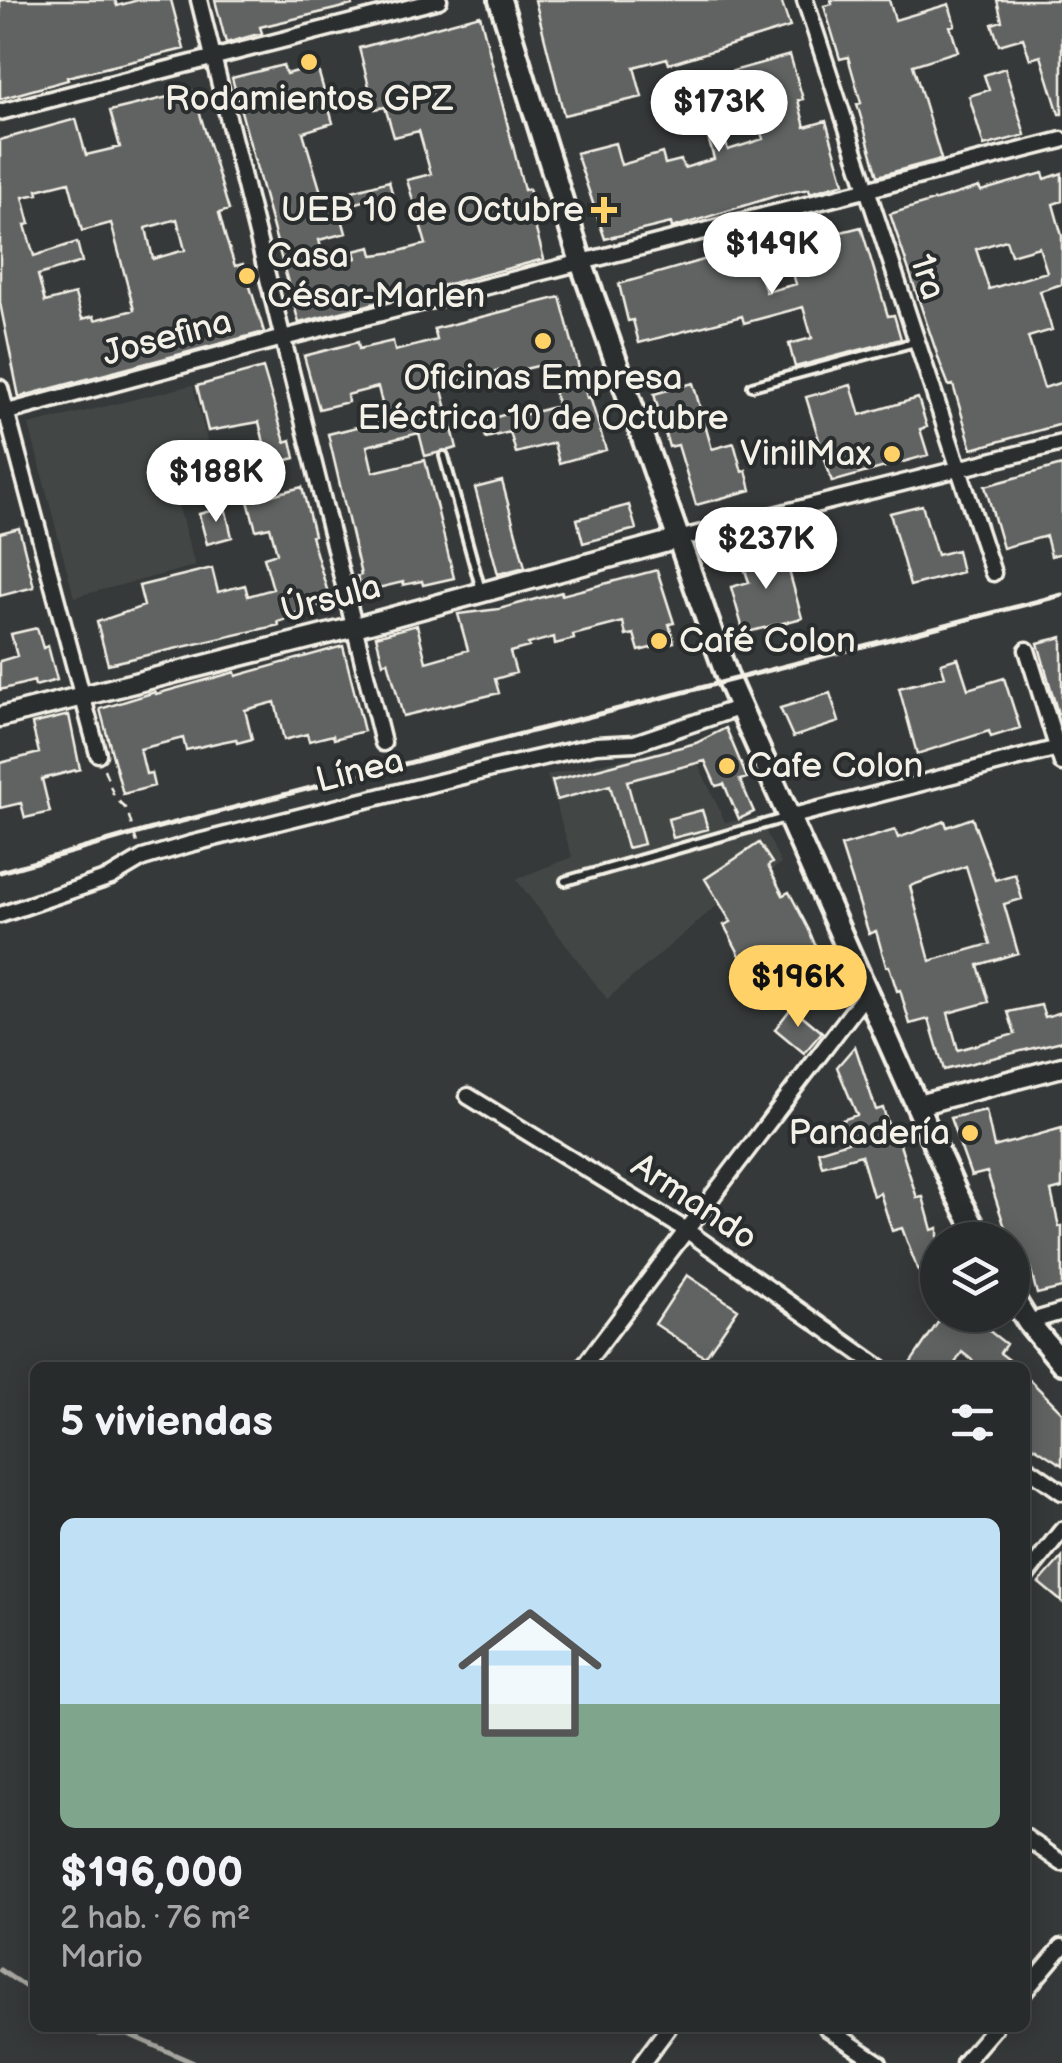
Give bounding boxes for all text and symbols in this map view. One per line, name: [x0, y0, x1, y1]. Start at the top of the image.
marker: Rodamientos GPZ: [298, 51, 320, 73]
pin: $173K: [649, 70, 789, 155]
place label: Rodamientos GPZ: [165, 78, 454, 121]
text: $173K: [673, 83, 765, 122]
place label: UEB 10 de Octubre: [281, 189, 584, 232]
marker: UEB 10 de Octubre: [593, 199, 615, 221]
pin: $149K: [702, 212, 842, 297]
text: $149K: [725, 225, 819, 264]
place label: Casa César-Marlen: [267, 235, 485, 318]
street label: 1ra: [900, 249, 954, 305]
marker: Casa César-Marlen: [236, 265, 258, 287]
street label: Josefina: [98, 300, 236, 376]
marker: Oficinas Empresa Eléctrica 10 de Octubre: [532, 330, 554, 352]
place label: Oficinas Empresa Eléctrica 10 de Octubre: [358, 357, 728, 440]
place label: VinilMax: [740, 433, 872, 476]
pin: $188K: [146, 440, 286, 525]
marker: VinilMax: [881, 443, 903, 465]
text: $188K: [169, 453, 263, 492]
pin: $237K: [696, 507, 836, 592]
text: $237K: [717, 520, 815, 559]
street label: Úrsula: [276, 564, 386, 633]
place label: Café Colon: [679, 620, 856, 663]
marker: Café Colon: [648, 630, 670, 652]
street label: Línea: [312, 739, 408, 803]
place label: Cafe Colon: [747, 745, 923, 788]
marker: Cafe Colon: [716, 755, 738, 777]
pin: $196K: [728, 945, 868, 1030]
text: $196K: [751, 958, 845, 997]
place label: Panadería: [788, 1112, 950, 1155]
marker: Panadería: [959, 1122, 981, 1144]
street label: Armando: [623, 1144, 765, 1260]
map controls: [920, 1222, 1030, 1332]
button: layers: [920, 1222, 1030, 1332]
icon: filters: [945, 1395, 1000, 1450]
text: 5 viviendas: [60, 1397, 273, 1448]
icon: home: [440, 1583, 620, 1763]
text: $196,000: [60, 1848, 243, 1899]
text: 2 hab. · 76 m²: [60, 1899, 251, 1938]
text: Mario: [60, 1938, 143, 1977]

